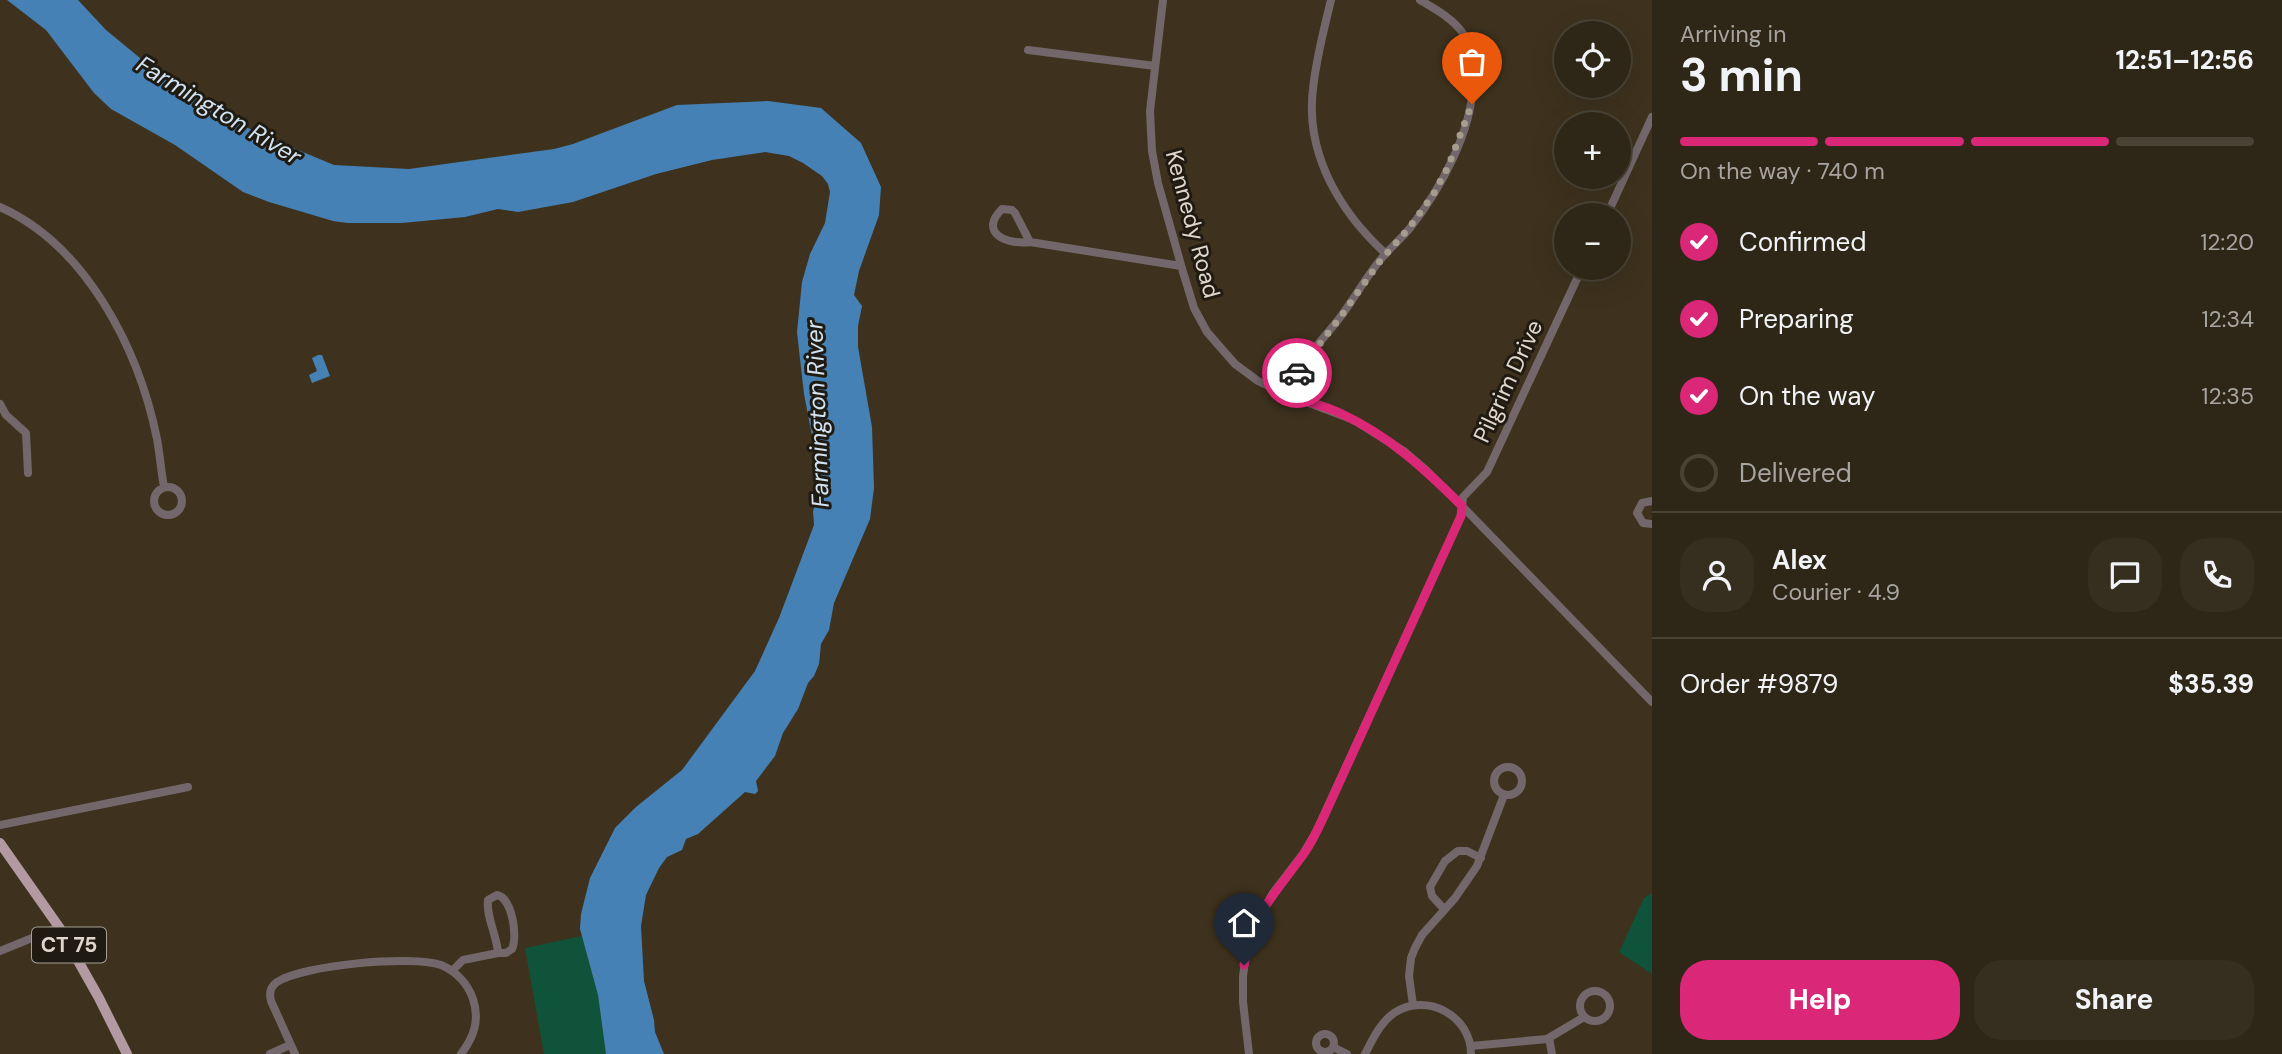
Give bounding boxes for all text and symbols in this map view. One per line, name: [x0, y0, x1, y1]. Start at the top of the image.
text: Arriving in: [1680, 19, 1786, 49]
map controls: [1554, 21, 1631, 280]
button: locate: [1554, 21, 1631, 98]
pin: [1442, 32, 1502, 104]
icon: bag: [1453, 43, 1491, 81]
text: 12:51–12:56: [2115, 43, 2254, 77]
text: 3 min: [1680, 45, 1803, 105]
water label: Farmington River: [131, 49, 308, 172]
button: +: [1554, 112, 1631, 189]
street label: Kennedy Road: [1159, 147, 1227, 301]
text: On the way · 740 m: [1680, 156, 1885, 186]
button: −: [1554, 203, 1631, 280]
icon: check: [1680, 223, 1718, 261]
text: Confirmed: [1739, 225, 1866, 259]
text: 12:20: [2200, 227, 2254, 257]
icon: check: [1680, 300, 1718, 338]
text: Preparing: [1739, 302, 1854, 336]
text: 12:34: [2201, 304, 2254, 334]
street label: Pilgrim Drive: [1467, 315, 1549, 447]
water label: Farmington River: [798, 319, 836, 508]
courier: [1262, 338, 1332, 408]
icon: car: [1278, 354, 1316, 392]
icon: check: [1680, 377, 1718, 415]
text: On the way: [1739, 379, 1875, 413]
text: 12:35: [2201, 381, 2254, 411]
text: Delivered: [1739, 456, 1852, 490]
button: person: [1680, 538, 1754, 612]
button: chat: [2088, 538, 2162, 612]
button: phone: [2180, 538, 2254, 612]
text: Alex: [1772, 543, 1827, 577]
text: Courier · 4.9: [1772, 577, 1900, 607]
text: Order #9879: [1680, 667, 1838, 701]
text: $35.39: [2168, 667, 2254, 701]
pin: [1214, 893, 1274, 965]
icon: home: [1225, 904, 1263, 942]
road number: CT 75: [32, 928, 106, 962]
button: Help: [1680, 960, 1960, 1040]
button: Share: [1974, 960, 2254, 1040]

